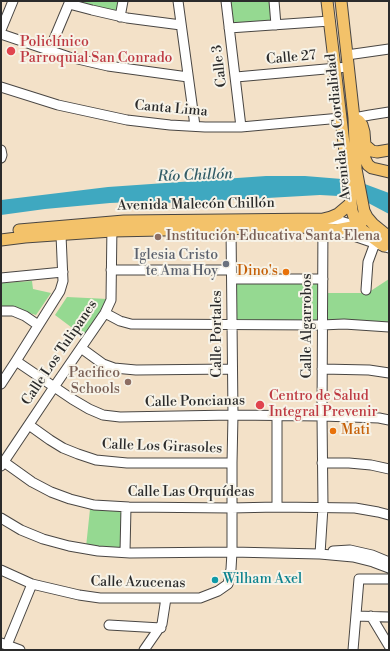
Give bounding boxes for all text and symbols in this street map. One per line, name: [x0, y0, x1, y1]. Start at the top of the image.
place label: Policlínico Parroquial San Conrado: [20, 35, 172, 68]
street label: Calle 3: [209, 44, 231, 88]
marker: Policlínico Parroquial San Conrado: [5, 45, 17, 57]
street label: Calle 27: [265, 47, 317, 69]
street label: Avenida La Cordialidad: [323, 53, 355, 201]
street label: Canta Lima: [134, 97, 208, 121]
water label: Río Chillón: [157, 166, 233, 186]
street label: Avenida Malecón Chillón: [117, 195, 275, 215]
place label: Institución Educativa Santa Elena: [166, 229, 380, 245]
marker: Institución Educativa Santa Elena: [153, 232, 163, 242]
place label: Iglesia Cristo te Ama Hoy: [134, 248, 218, 280]
marker: Iglesia Cristo te Ama Hoy: [221, 259, 231, 269]
place label: Dino's: [237, 264, 278, 280]
marker: Dino's: [281, 267, 291, 277]
street label: Calle Algarrobos: [300, 273, 316, 379]
street label: Calle Portales: [210, 290, 226, 378]
street label: Calle Los Tulipanes: [19, 297, 101, 409]
place label: Pacifico Schools: [69, 366, 120, 398]
marker: Pacifico Schools: [123, 377, 133, 387]
place label: Centro de Salud Integral Prevenir: [269, 389, 378, 422]
street label: Calle Poncianas: [145, 393, 245, 411]
marker: Centro de Salud Integral Prevenir: [254, 399, 266, 411]
place label: Mati: [341, 423, 370, 439]
marker: Mati: [328, 426, 338, 436]
street label: Calle Los Girasoles: [102, 437, 222, 457]
street label: Calle Las Orquídeas: [128, 485, 254, 501]
place label: Wilham Axel: [223, 572, 302, 588]
street label: Calle Azucenas: [90, 574, 186, 592]
marker: Wilham Axel: [210, 575, 220, 585]

